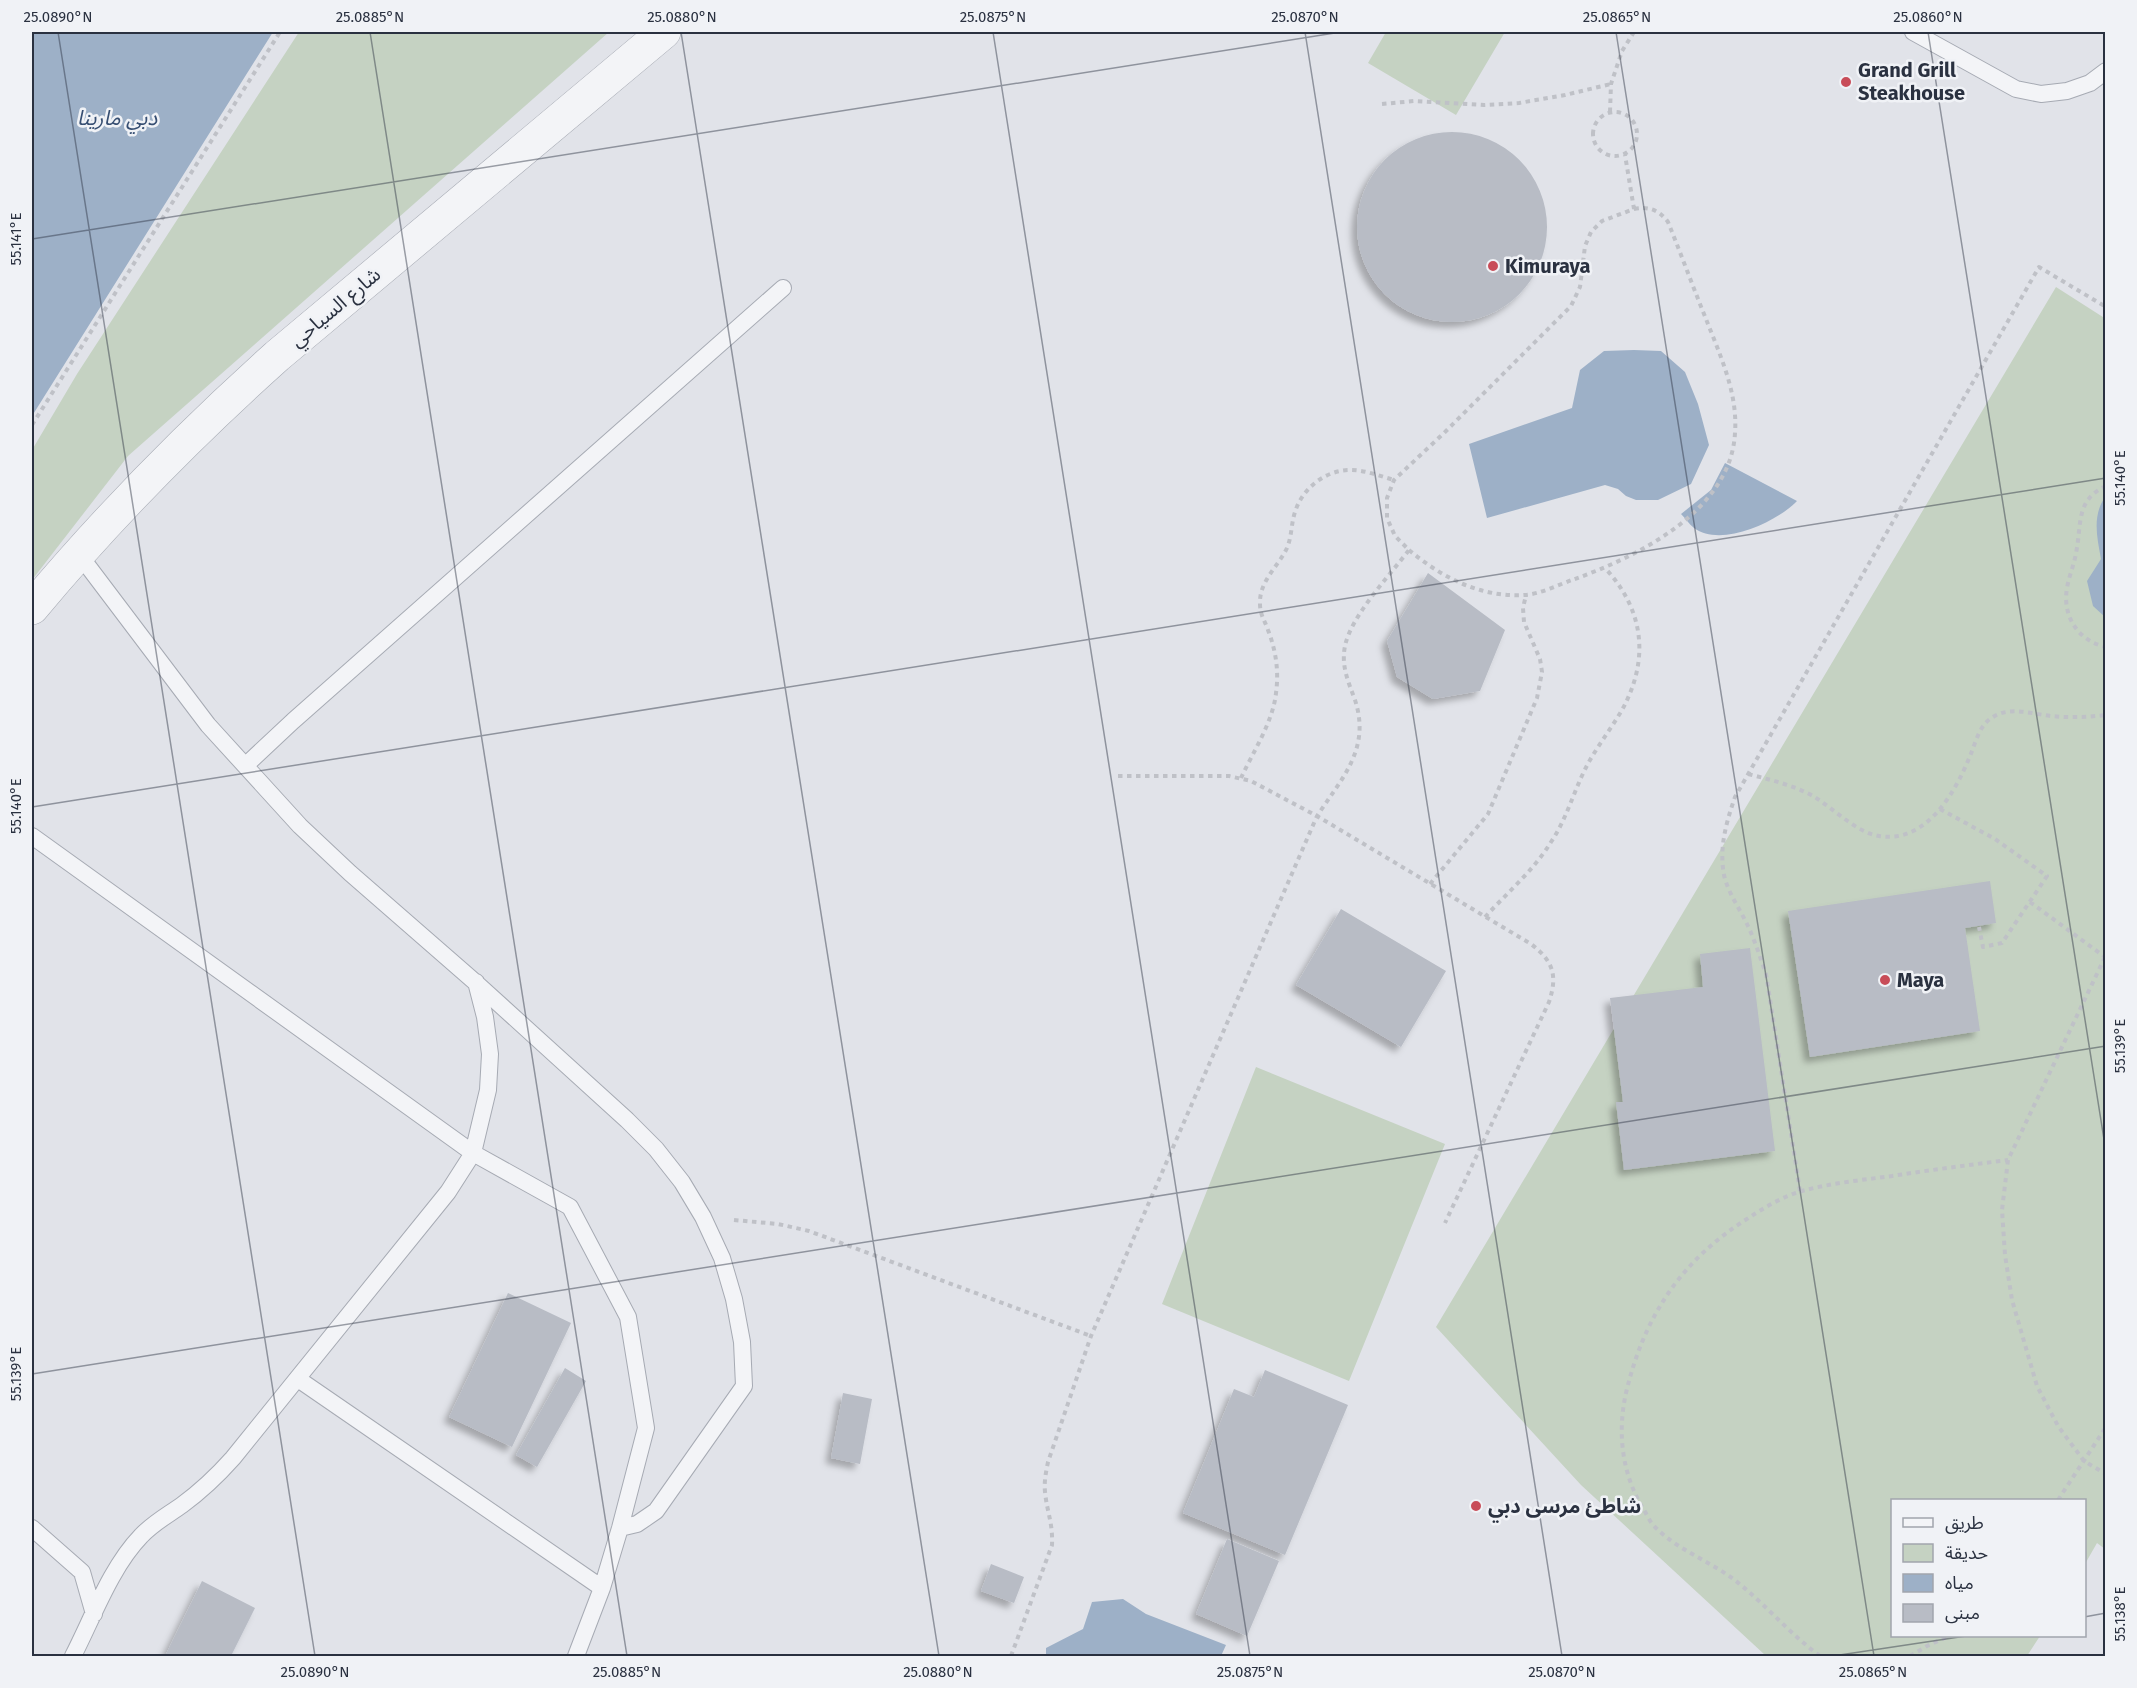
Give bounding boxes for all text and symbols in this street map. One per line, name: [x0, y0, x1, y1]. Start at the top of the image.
text: 25.0890°N: [23, 8, 93, 26]
text: 25.0885°N: [336, 8, 404, 26]
text: 25.0880°N: [647, 8, 717, 26]
text: 25.0875°N: [960, 8, 1026, 26]
text: 25.0870°N: [1271, 8, 1339, 26]
text: 25.0865°N: [1583, 8, 1651, 26]
text: 25.0860°N: [1893, 8, 1963, 26]
place label: Grand Grill Steakhouse: [1858, 58, 1965, 105]
marker: Grand Grill Steakhouse: [1839, 75, 1853, 89]
water label: دبي مارينا: [77, 105, 158, 134]
text: 55.141°E: [7, 212, 25, 266]
place label: Kimuraya: [1505, 254, 1591, 278]
marker: Kimuraya: [1486, 259, 1500, 273]
street label: شارع السياحي: [285, 262, 388, 355]
text: 55.140°E: [2111, 450, 2129, 506]
text: 55.140°E: [7, 778, 25, 834]
place label: Maya: [1897, 968, 1944, 992]
marker: Maya: [1878, 973, 1892, 987]
text: 55.139°E: [2111, 1019, 2129, 1073]
text: 55.139°E: [7, 1347, 25, 1401]
place label: شاطئ مرسى دبي: [1488, 1494, 1641, 1523]
marker: شاطئ مرسى دبي: [1469, 1499, 1483, 1513]
legend: [1891, 1499, 2086, 1637]
text: طريق: [1945, 1512, 1984, 1534]
text: حديقة: [1945, 1542, 1988, 1564]
text: مياه: [1945, 1572, 1974, 1594]
text: 55.138°E: [2111, 1586, 2129, 1642]
text: مبنى: [1945, 1602, 1980, 1624]
text: 25.0890°N: [280, 1663, 350, 1681]
text: 25.0885°N: [593, 1663, 661, 1681]
text: 25.0880°N: [903, 1663, 973, 1681]
text: 25.0875°N: [1217, 1663, 1283, 1681]
text: 25.0870°N: [1528, 1663, 1596, 1681]
text: 25.0865°N: [1839, 1663, 1907, 1681]

